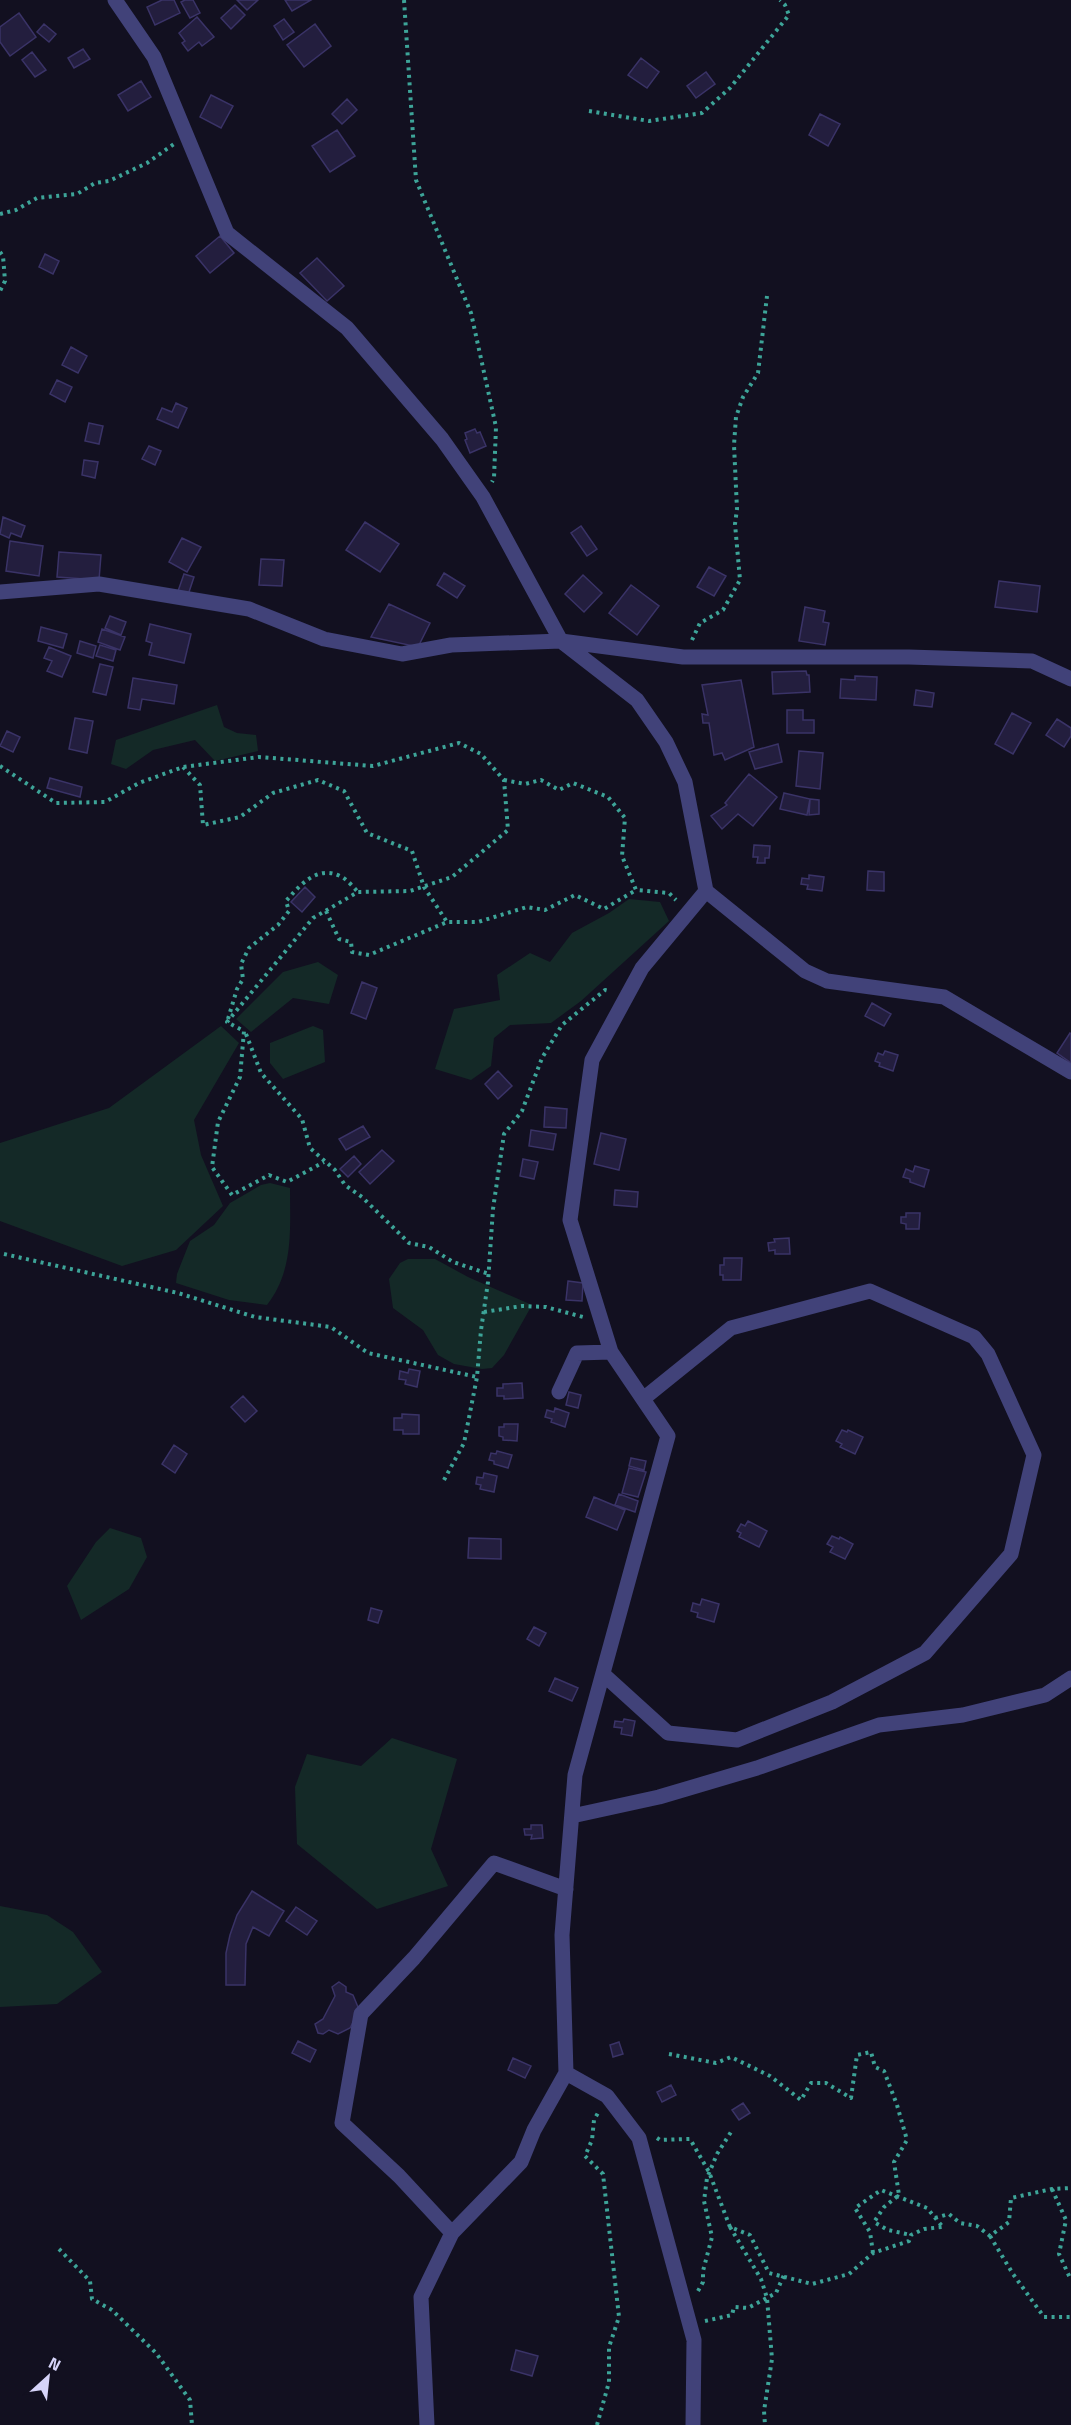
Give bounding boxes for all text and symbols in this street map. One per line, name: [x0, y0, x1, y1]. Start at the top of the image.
north arrow: [18, 2347, 78, 2407]
text: N: [44, 2350, 65, 2377]

